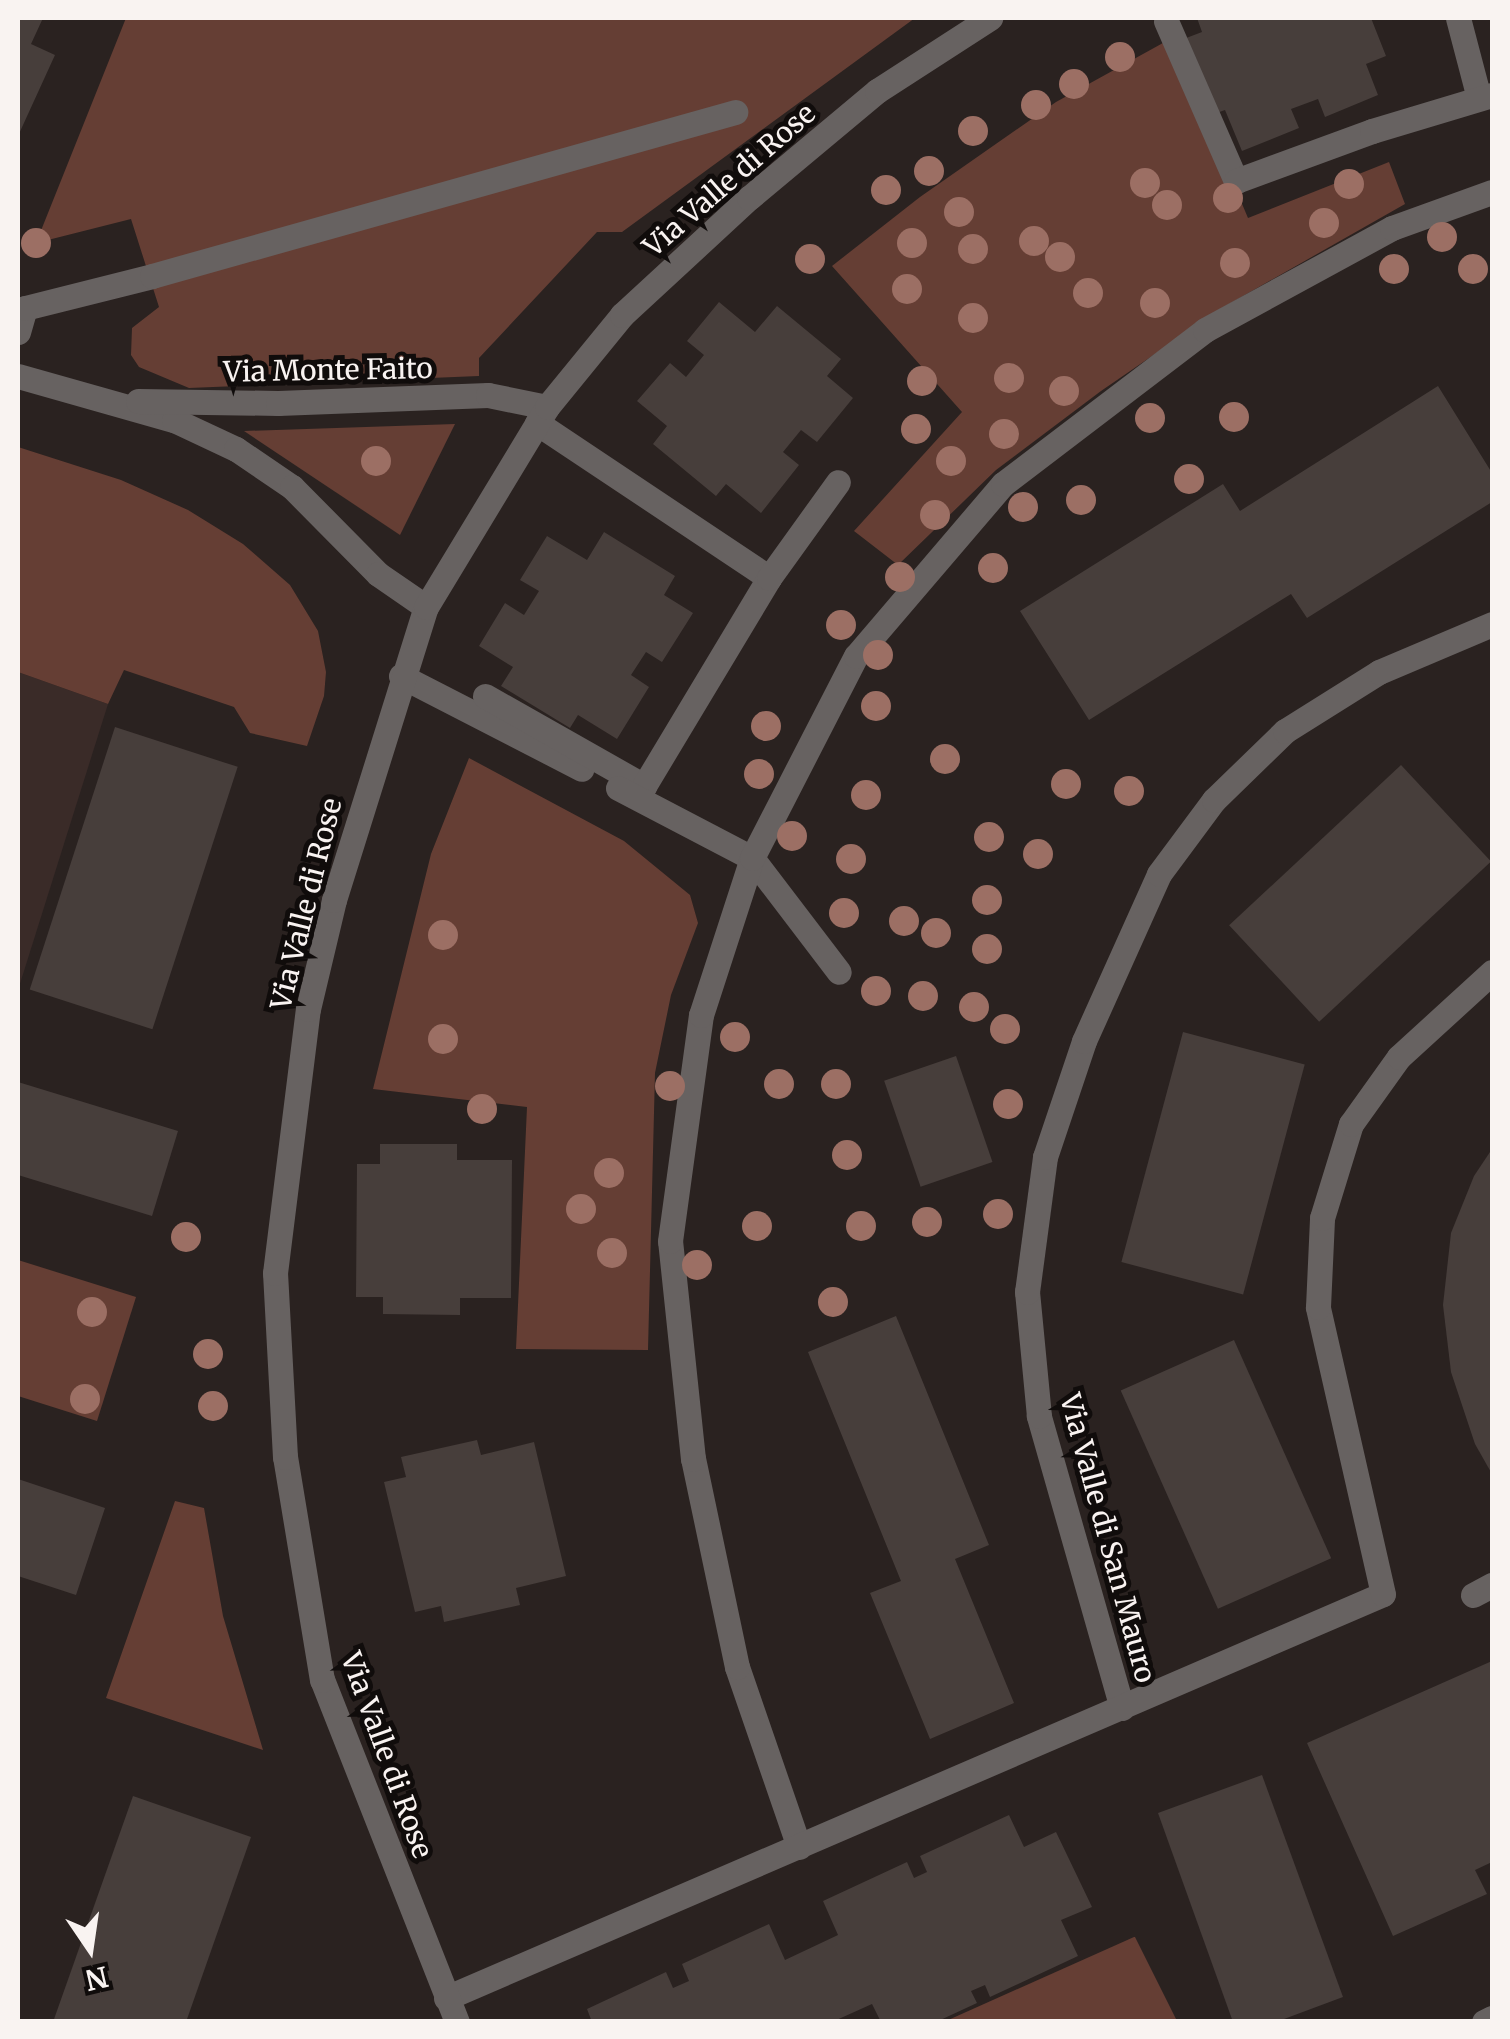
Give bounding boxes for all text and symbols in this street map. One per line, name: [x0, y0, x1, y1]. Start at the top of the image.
street label: Via Valle di Rose: [636, 96, 822, 264]
street label: Via Monte Faito: [223, 351, 433, 389]
street label: Via Valle di Rose: [263, 795, 349, 1013]
street label: Via Valle di San Mauro: [1053, 1390, 1163, 1686]
street label: Via Valle di Rose: [334, 1647, 440, 1863]
north arrow: [40, 1899, 140, 1999]
text: N: [82, 1958, 112, 1998]

